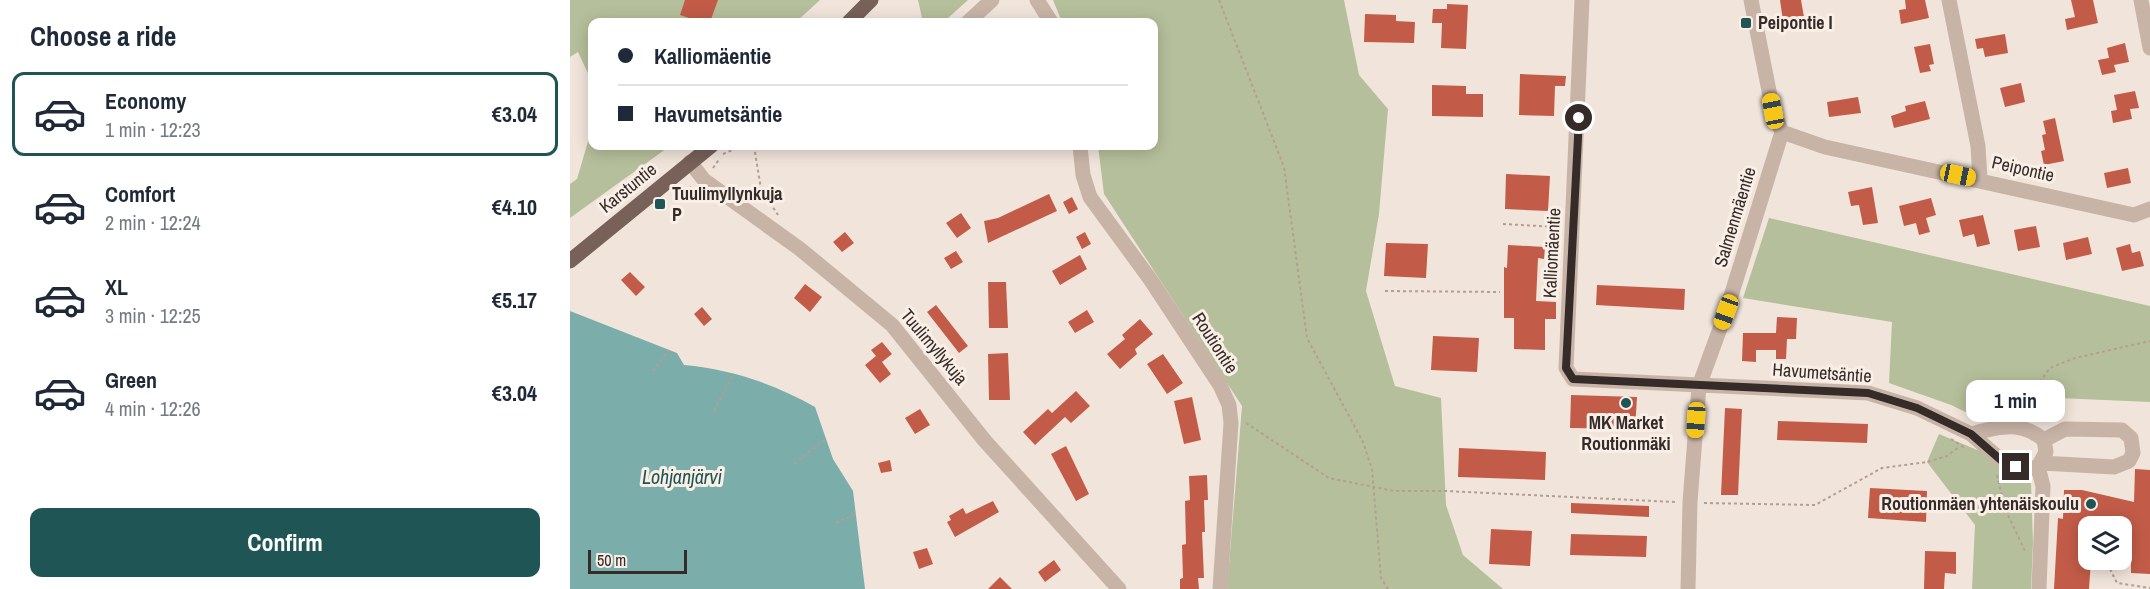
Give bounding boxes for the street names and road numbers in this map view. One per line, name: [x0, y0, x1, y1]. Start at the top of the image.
street label: Peipontie: [1990, 149, 2057, 188]
street label: Karstuntie: [594, 157, 662, 219]
street label: Salmenmäentie: [1707, 164, 1762, 270]
street label: Kalliomäentie: [1537, 207, 1566, 299]
street label: Tuulimyllykuja: [895, 303, 974, 390]
street label: Routiontie: [1186, 307, 1244, 378]
street label: Havumetsäntie: [1772, 357, 1872, 388]

